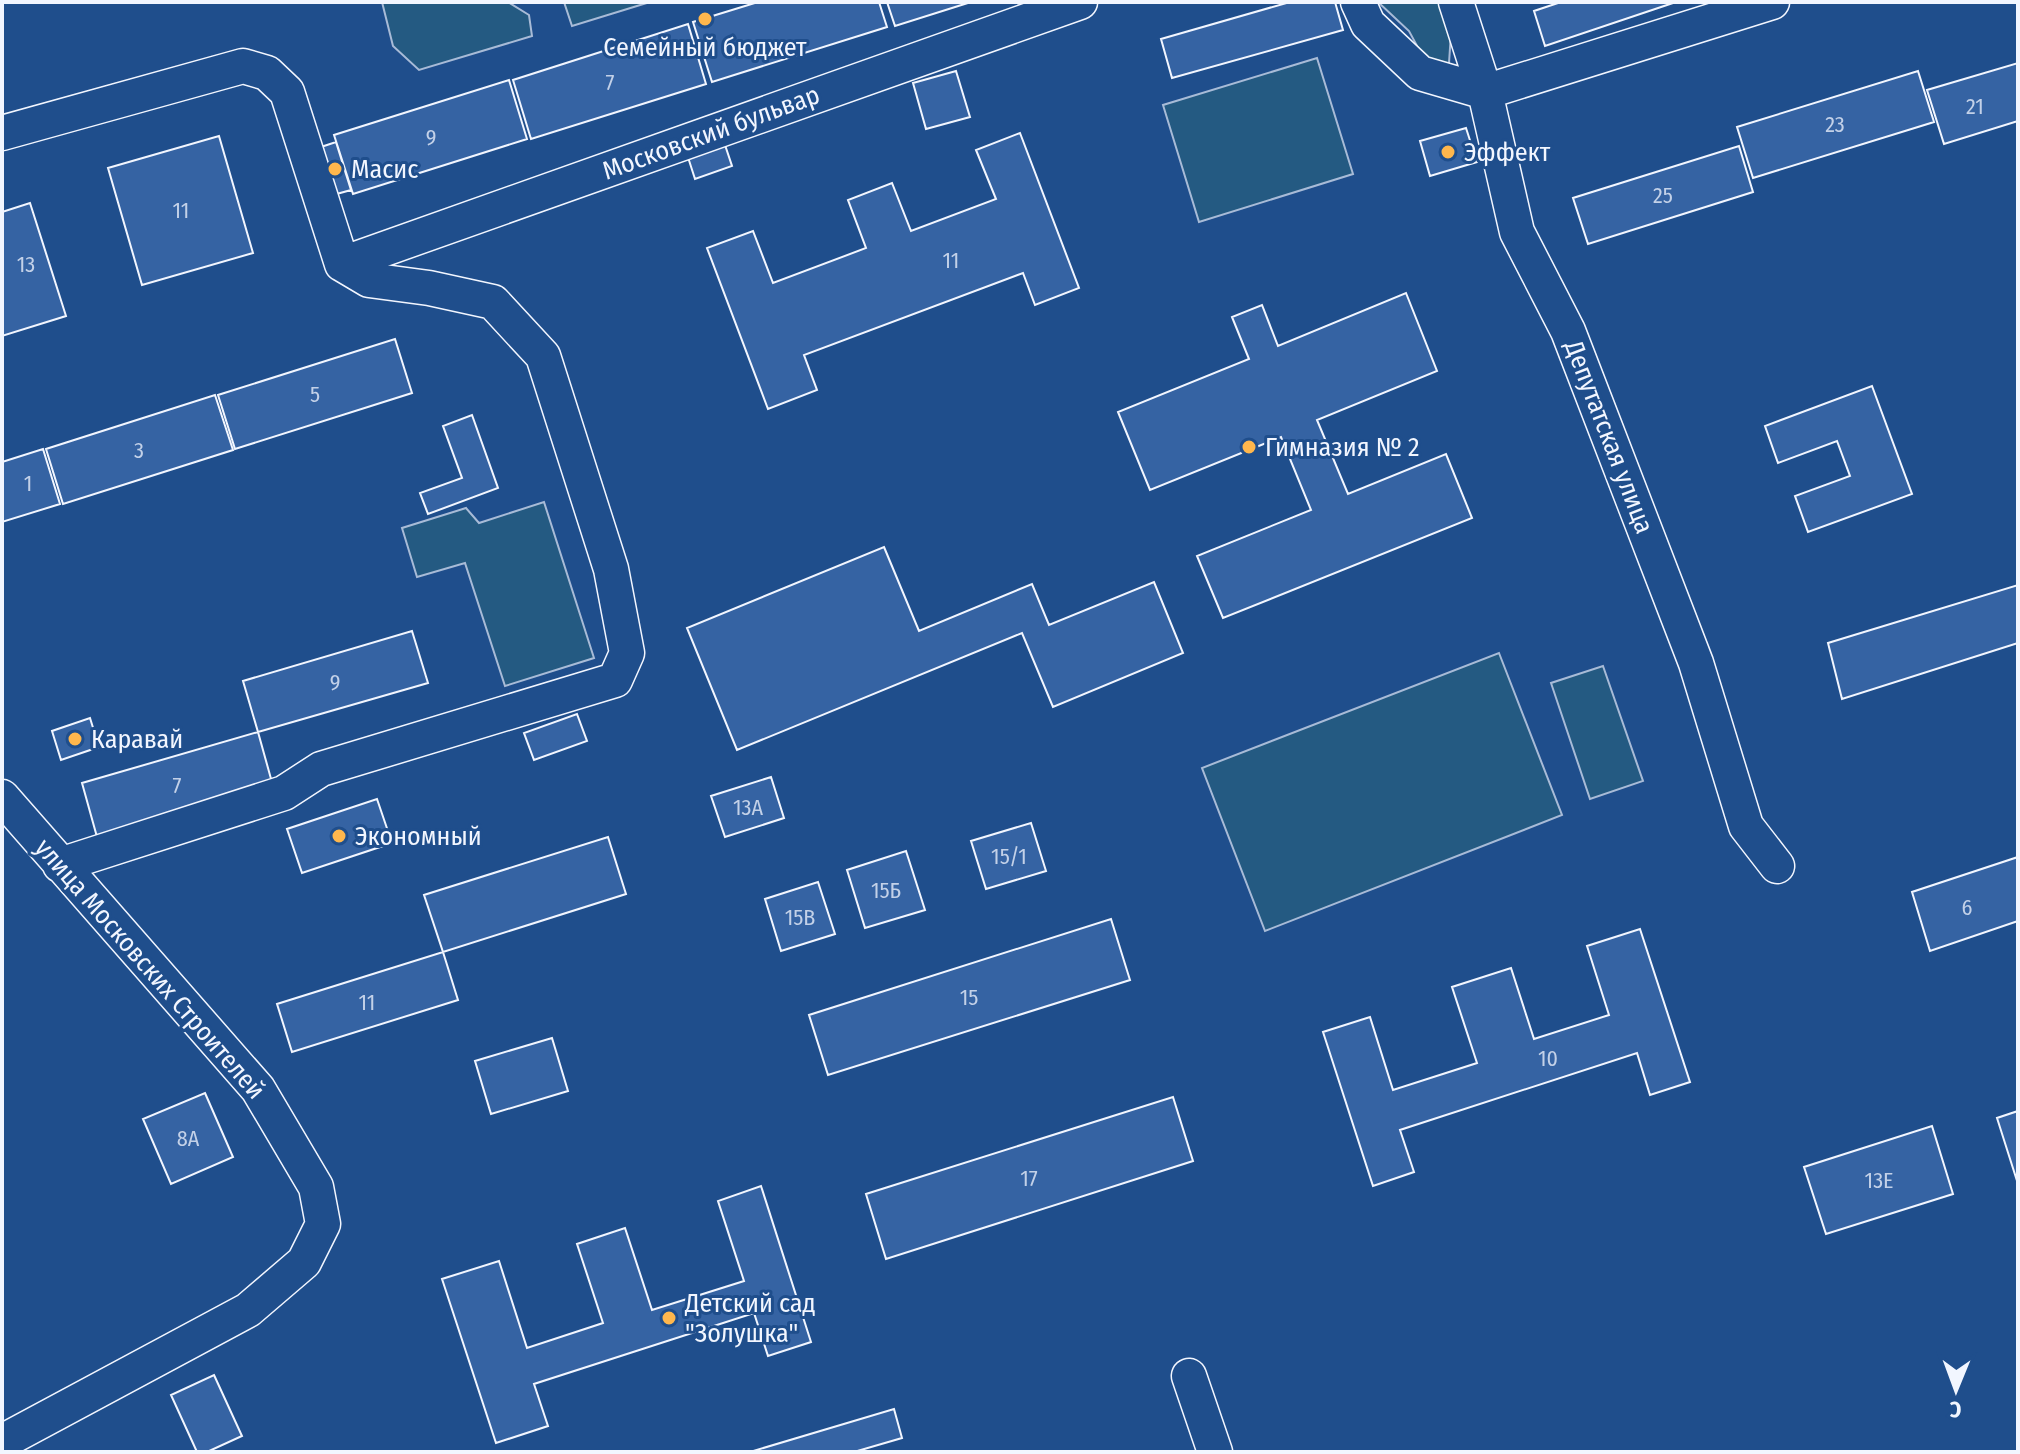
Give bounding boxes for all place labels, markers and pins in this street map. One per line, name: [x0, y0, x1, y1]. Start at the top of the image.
marker: Семейный бюджет: [696, 10, 714, 28]
place label: Семейный бюджет: [603, 32, 807, 63]
place label: Эффект: [1464, 137, 1551, 168]
marker: Эффект: [1439, 143, 1457, 161]
place label: Масис: [351, 154, 418, 185]
marker: Масис: [326, 160, 344, 178]
place label: Гимназия № 2: [1265, 432, 1420, 463]
marker: Гимназия № 2: [1240, 438, 1258, 456]
place label: Каравай: [91, 724, 183, 755]
marker: Каравай: [66, 730, 84, 748]
place label: Экономный: [355, 821, 482, 852]
marker: Экономный: [330, 827, 348, 845]
place label: Детский сад "Золушка": [684, 1288, 816, 1349]
marker: Детский сад "Золушка": [660, 1309, 678, 1327]

